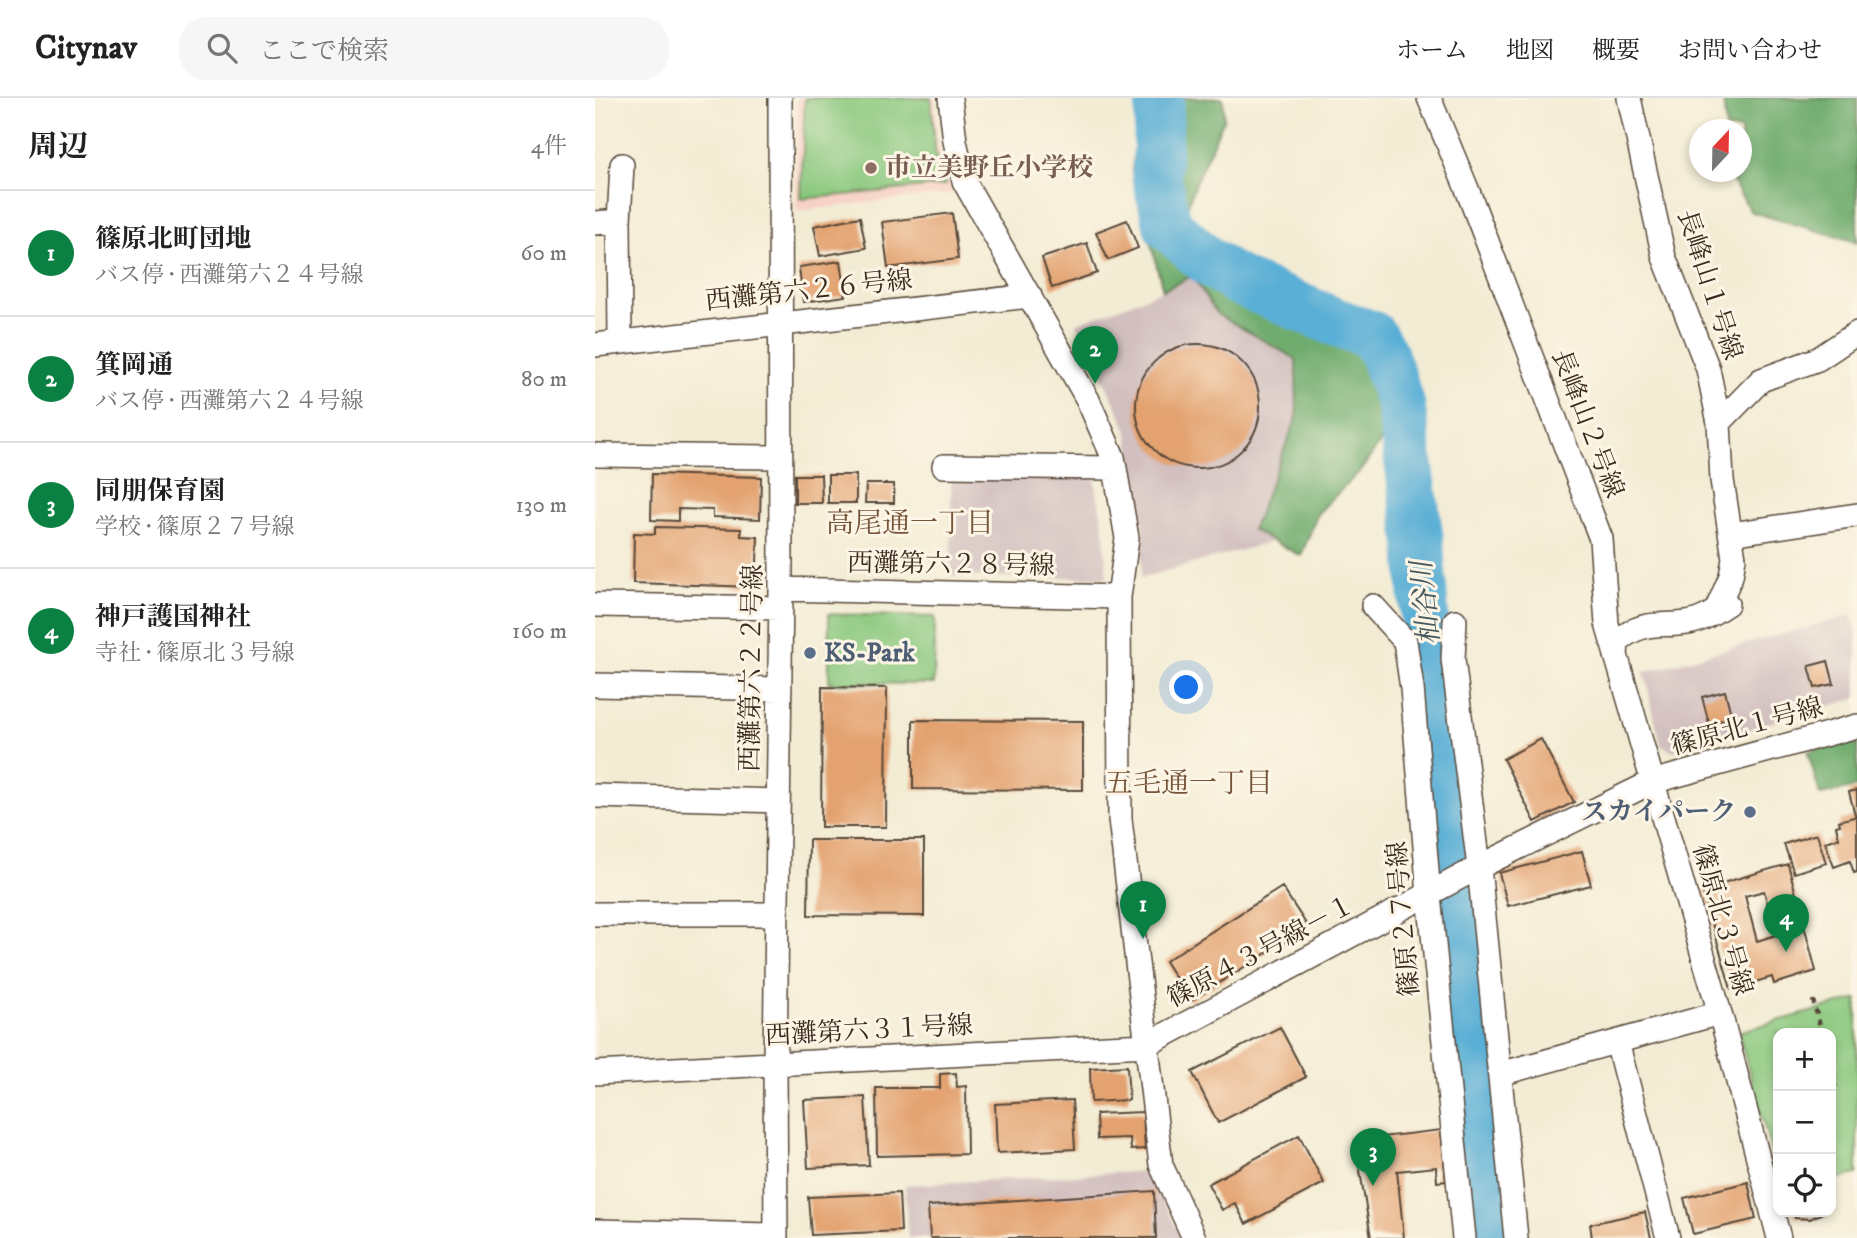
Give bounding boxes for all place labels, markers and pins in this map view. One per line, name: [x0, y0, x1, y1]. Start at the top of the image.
place label: 市立美野丘小学校: [885, 152, 1093, 185]
marker: 市立美野丘小学校: [863, 160, 879, 176]
pin: 2: [1072, 326, 1118, 384]
place label: KS-Park: [824, 637, 916, 670]
marker: KS-Park: [802, 645, 818, 661]
place label: スカイパーク: [1581, 796, 1736, 829]
marker: スカイパーク: [1742, 804, 1758, 820]
pin: 1: [1120, 881, 1166, 939]
pin: 4: [1763, 894, 1809, 952]
pin: 3: [1350, 1128, 1396, 1186]

